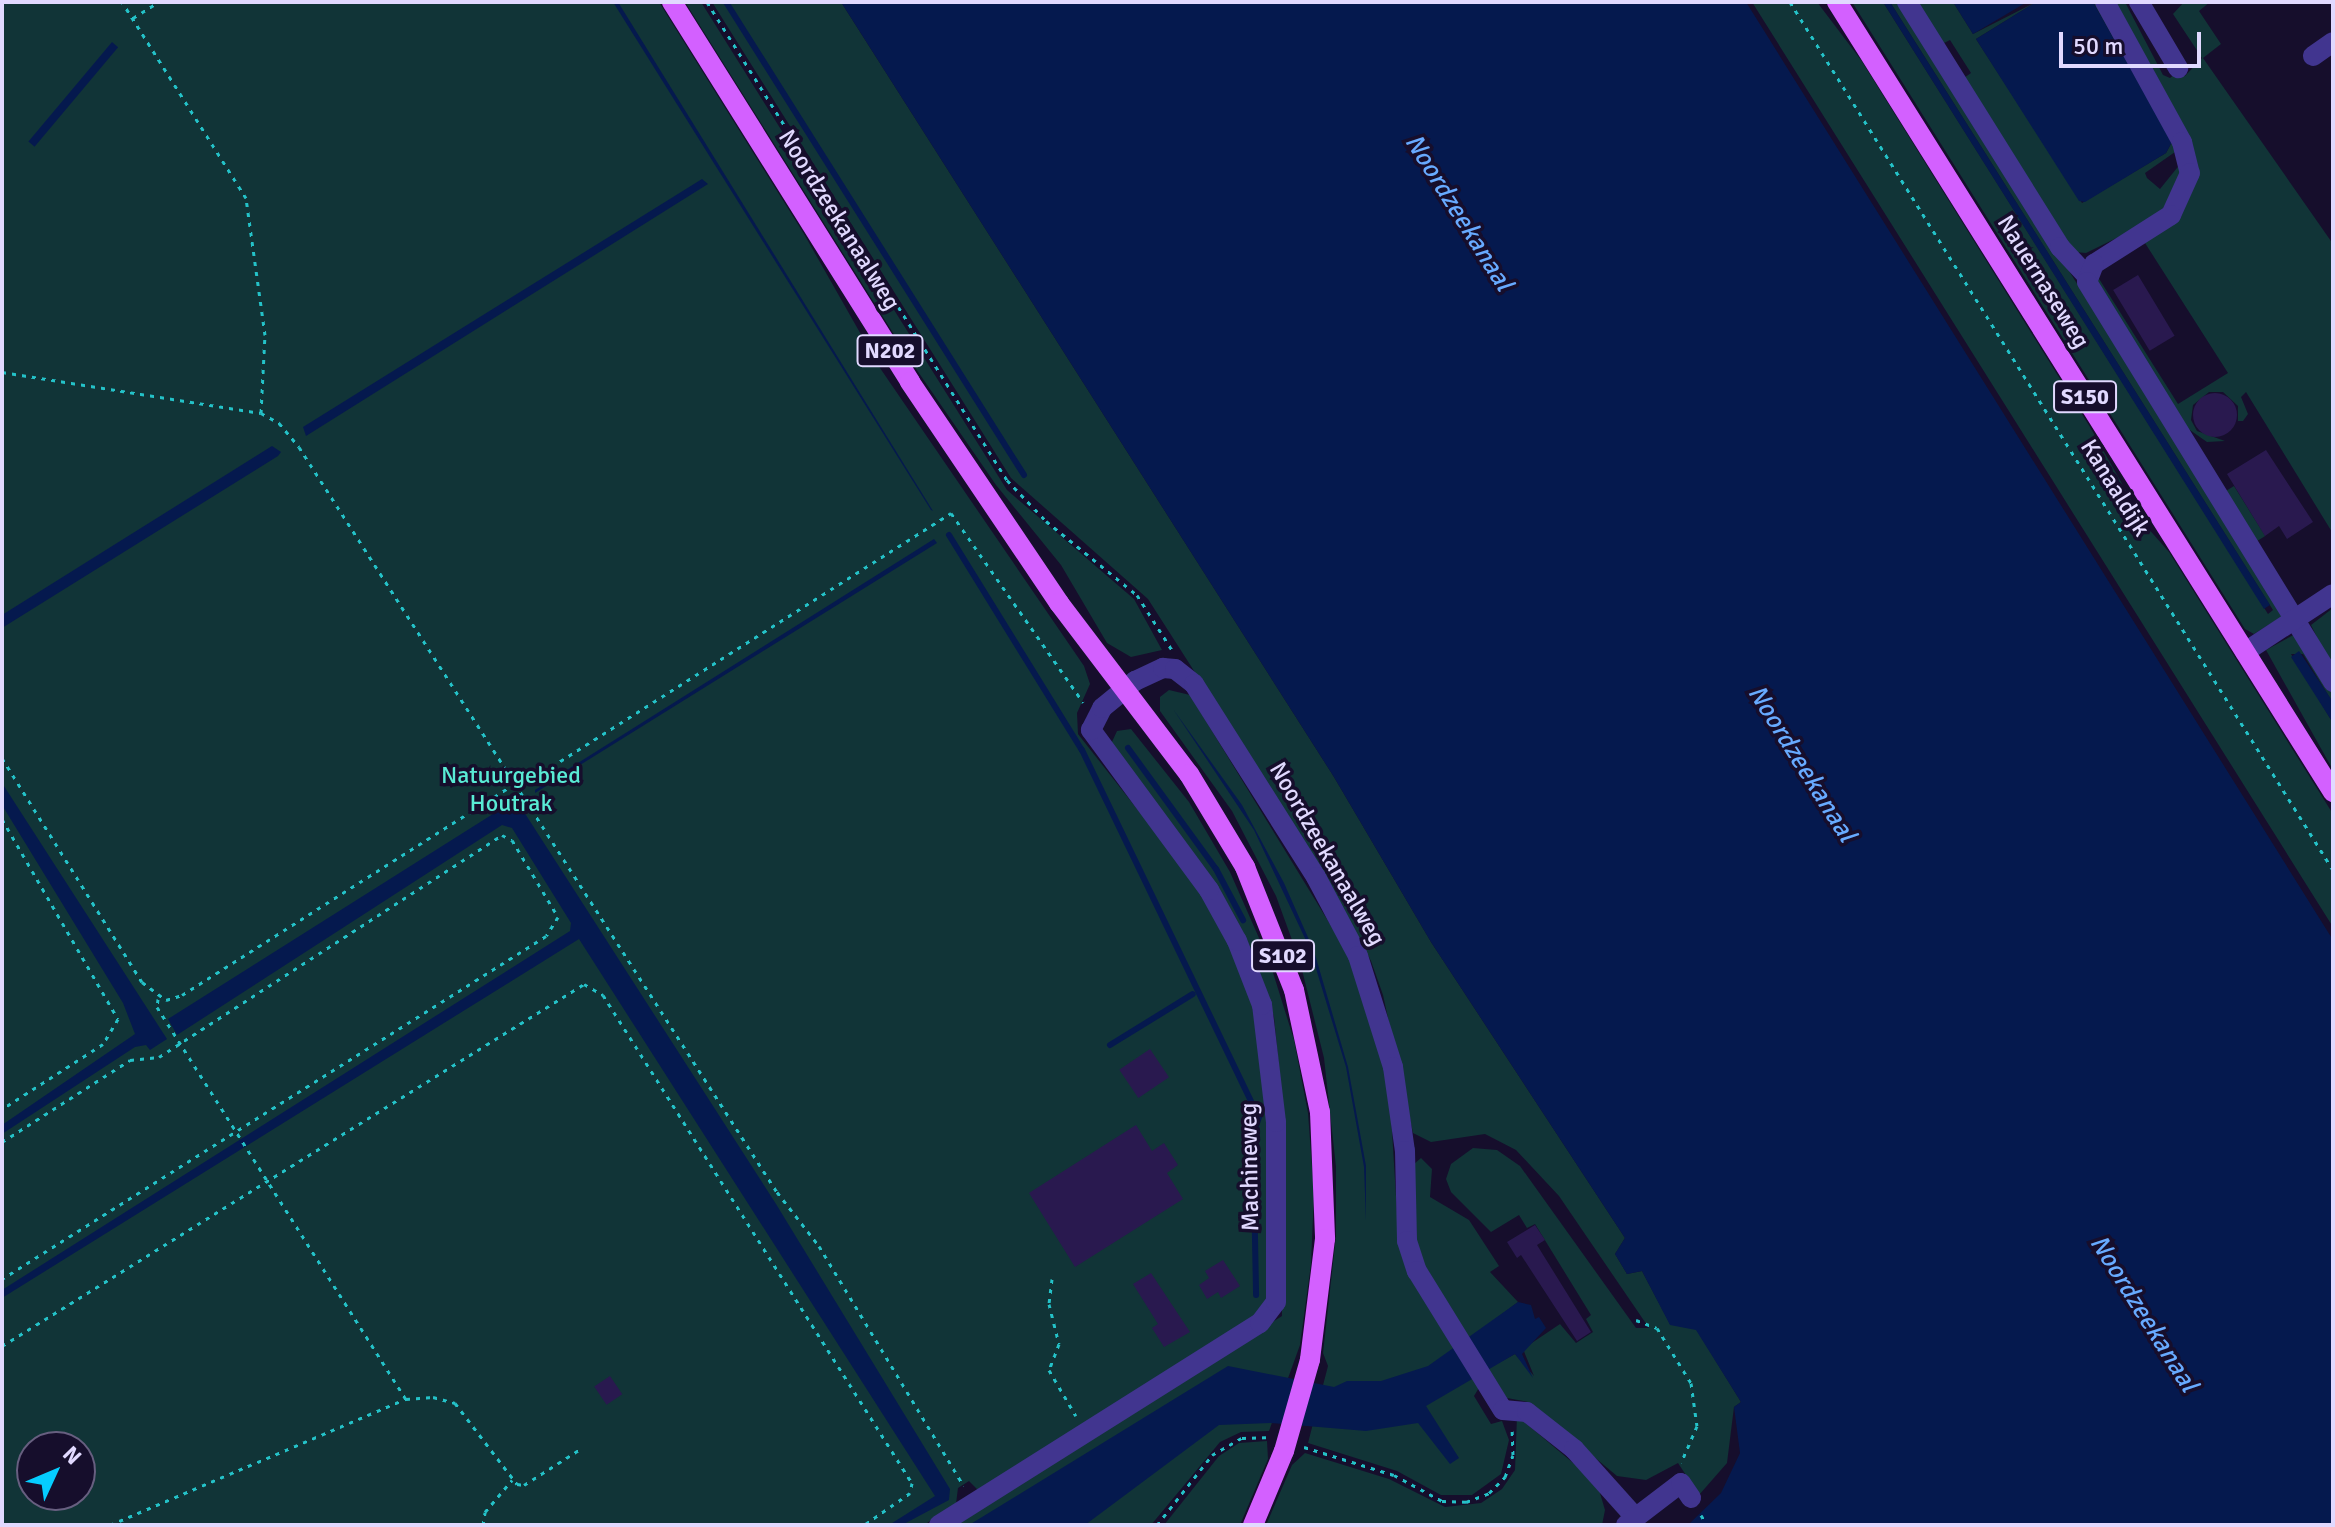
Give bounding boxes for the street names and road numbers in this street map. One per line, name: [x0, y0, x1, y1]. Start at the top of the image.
street label: Noordzeekanaalweg: [772, 125, 906, 315]
street label: Nauernaseweg: [1991, 210, 2095, 354]
road number: N202: [856, 333, 924, 369]
road number: S150: [2053, 379, 2117, 415]
street label: Kanaaldijk: [2074, 434, 2156, 542]
street label: Noordzeekanaalweg: [1263, 757, 1391, 951]
road number: S102: [1251, 938, 1315, 974]
street label: Machineweg: [1234, 1102, 1266, 1232]

